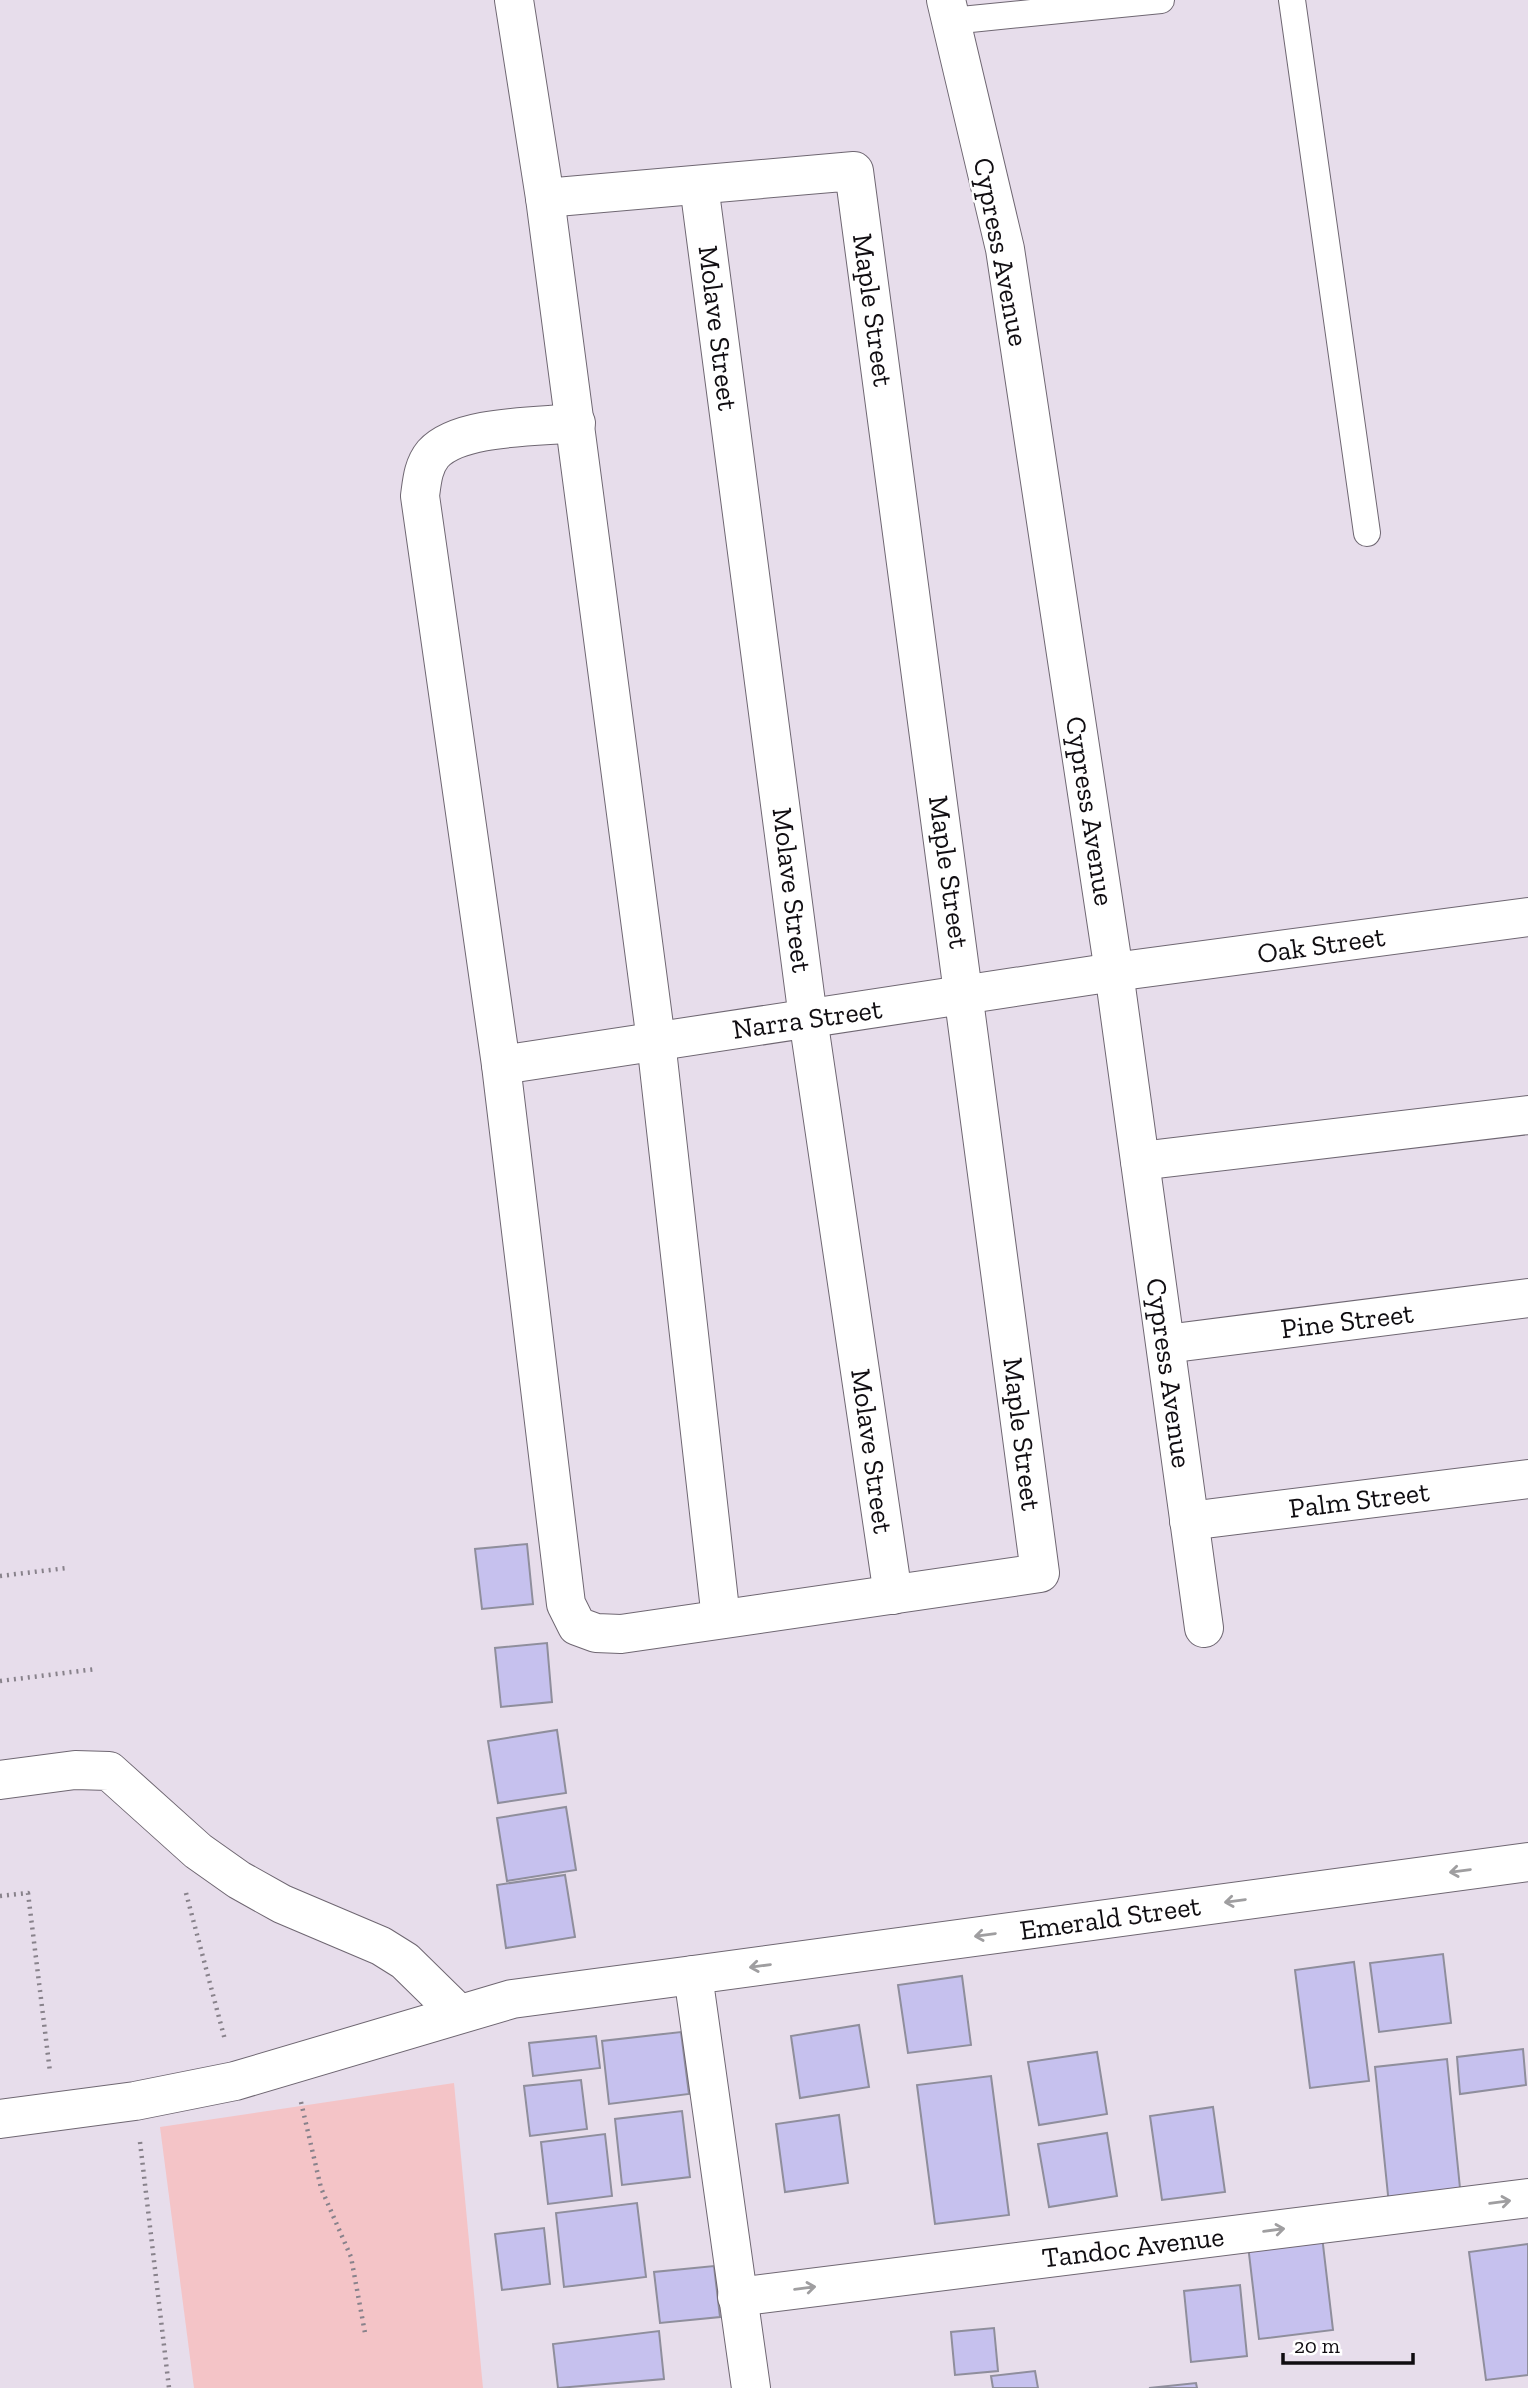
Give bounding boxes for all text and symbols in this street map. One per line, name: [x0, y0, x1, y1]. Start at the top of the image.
street label: Cypress Avenue: [967, 155, 1035, 349]
street label: Maple Street: [846, 231, 900, 389]
street label: Molave Street: [692, 244, 745, 413]
street label: Cypress Avenue: [1059, 714, 1121, 908]
street label: Maple Street: [922, 793, 976, 951]
street label: Molave Street: [766, 806, 819, 975]
street label: Oak Street: [1255, 920, 1388, 970]
street label: Narra Street: [730, 992, 885, 1046]
street label: Cypress Avenue: [1139, 1276, 1199, 1470]
street label: Pine Street: [1279, 1296, 1416, 1345]
street label: Maple Street: [996, 1356, 1048, 1513]
street label: Molave Street: [844, 1367, 900, 1536]
street label: Palm Street: [1287, 1475, 1432, 1525]
one-way arrow: [1450, 1864, 1472, 1877]
street label: Emerald Street: [1018, 1889, 1203, 1947]
one-way arrow: [1224, 1895, 1247, 1908]
one-way arrow: [974, 1929, 997, 1942]
one-way arrow: [749, 1960, 772, 1973]
one-way arrow: [1488, 2195, 1511, 2208]
street label: Tandoc Avenue: [1040, 2219, 1226, 2275]
one-way arrow: [1262, 2223, 1285, 2236]
one-way arrow: [793, 2282, 816, 2295]
scale bar: [1283, 2322, 1412, 2366]
text: 20 m: [1294, 2333, 1340, 2358]

